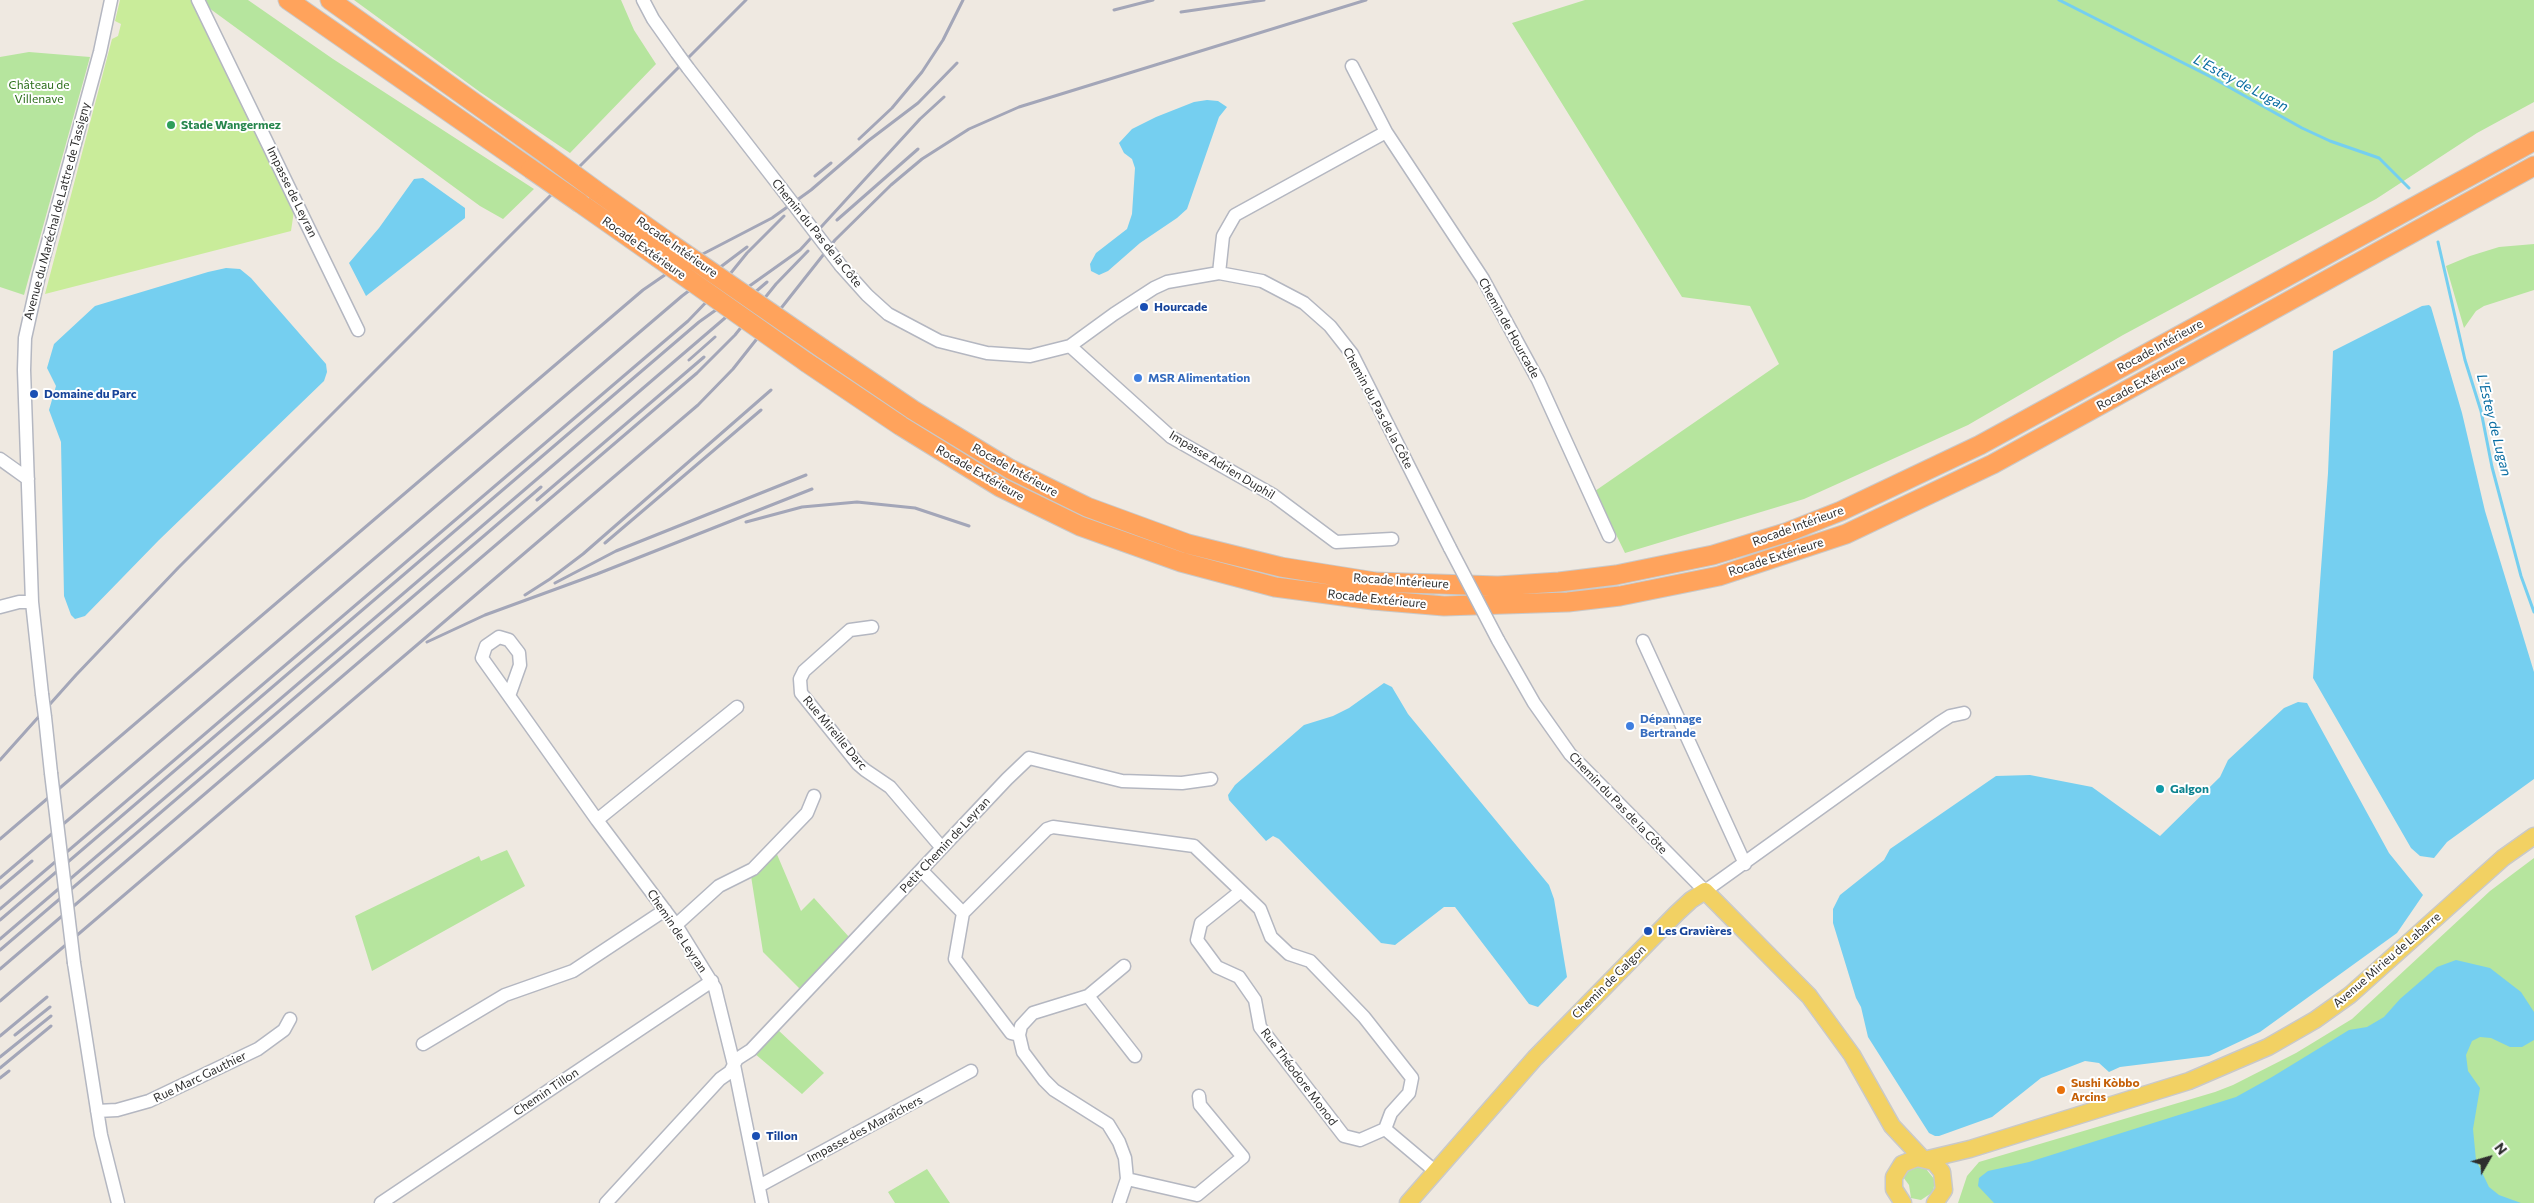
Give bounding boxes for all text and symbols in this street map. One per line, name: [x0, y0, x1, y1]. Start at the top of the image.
water label: L'Estey de Lugan: [2191, 51, 2291, 115]
park label: Château de Villenave: [8, 78, 70, 106]
street label: Avenue du Maréchal de Lattre de Tassigny: [21, 101, 93, 321]
place label: Stade Wangermez: [181, 118, 281, 132]
marker: Stade Wangermez: [165, 119, 177, 131]
street label: Impasse de Leyran: [264, 144, 320, 240]
street label: Chemin du Pas de la Côte: [769, 176, 865, 290]
street label: Rocade Extérieure: [599, 214, 689, 282]
street label: Rocade Intérieure: [634, 214, 720, 280]
street label: Chemin de Hourcade: [1475, 275, 1543, 381]
place label: Hourcade: [1154, 300, 1207, 314]
marker: Hourcade: [1138, 301, 1150, 313]
street label: Rocade Intérieure: [2115, 316, 2205, 376]
street label: Chemin du Pas de la Côte: [1340, 345, 1416, 471]
street label: Rocade Extérieure: [2094, 353, 2188, 413]
place label: MSR Alimentation: [1148, 371, 1250, 385]
marker: MSR Alimentation: [1132, 372, 1144, 384]
water label: L'Estey de Lugan: [2473, 372, 2515, 478]
place label: Domaine du Parc: [44, 387, 137, 401]
marker: Domaine du Parc: [28, 388, 40, 400]
street label: Impasse Adrien Duphil: [1167, 428, 1277, 502]
street label: Rocade Intérieure: [970, 440, 1060, 500]
street label: Rocade Extérieure: [933, 442, 1027, 504]
street label: Rocade Intérieure: [1751, 503, 1845, 549]
street label: Rocade Extérieure: [1727, 535, 1825, 579]
street label: Rocade Intérieure: [1353, 570, 1449, 592]
street label: Rocade Extérieure: [1327, 587, 1427, 611]
street label: Rue Mireille Darc: [800, 693, 870, 773]
place label: Dépannage Bertrande: [1640, 712, 1702, 740]
marker: Dépannage Bertrande: [1624, 720, 1636, 732]
street label: Chemin du Pas de la Côte: [1566, 749, 1670, 857]
place label: Galgon: [2170, 782, 2209, 796]
marker: Galgon: [2154, 783, 2166, 795]
street label: Petit Chemin de Leyran: [897, 794, 993, 896]
street label: Chemin de Leyran: [644, 887, 710, 975]
street label: Avenue Mirieu de Labarre: [2330, 909, 2444, 1011]
place label: Les Gravières: [1658, 924, 1732, 938]
marker: Les Gravières: [1642, 925, 1654, 937]
street label: Chemin de Galgon: [1569, 942, 1649, 1022]
street label: Rue Théodore Monod: [1258, 1025, 1340, 1129]
street label: Rue Marc Gauthier: [151, 1048, 249, 1106]
street label: Chemin Tillon: [511, 1065, 581, 1119]
place label: Sushi Kòbbo Arcins: [2071, 1076, 2140, 1104]
marker: Sushi Kòbbo Arcins: [2055, 1084, 2067, 1096]
street label: Impasse des Maraîchers: [805, 1092, 925, 1166]
place label: Tillon: [766, 1129, 798, 1143]
marker: Tillon: [750, 1130, 762, 1142]
north arrow: [2464, 1133, 2514, 1183]
text: N: [2491, 1139, 2511, 1158]

